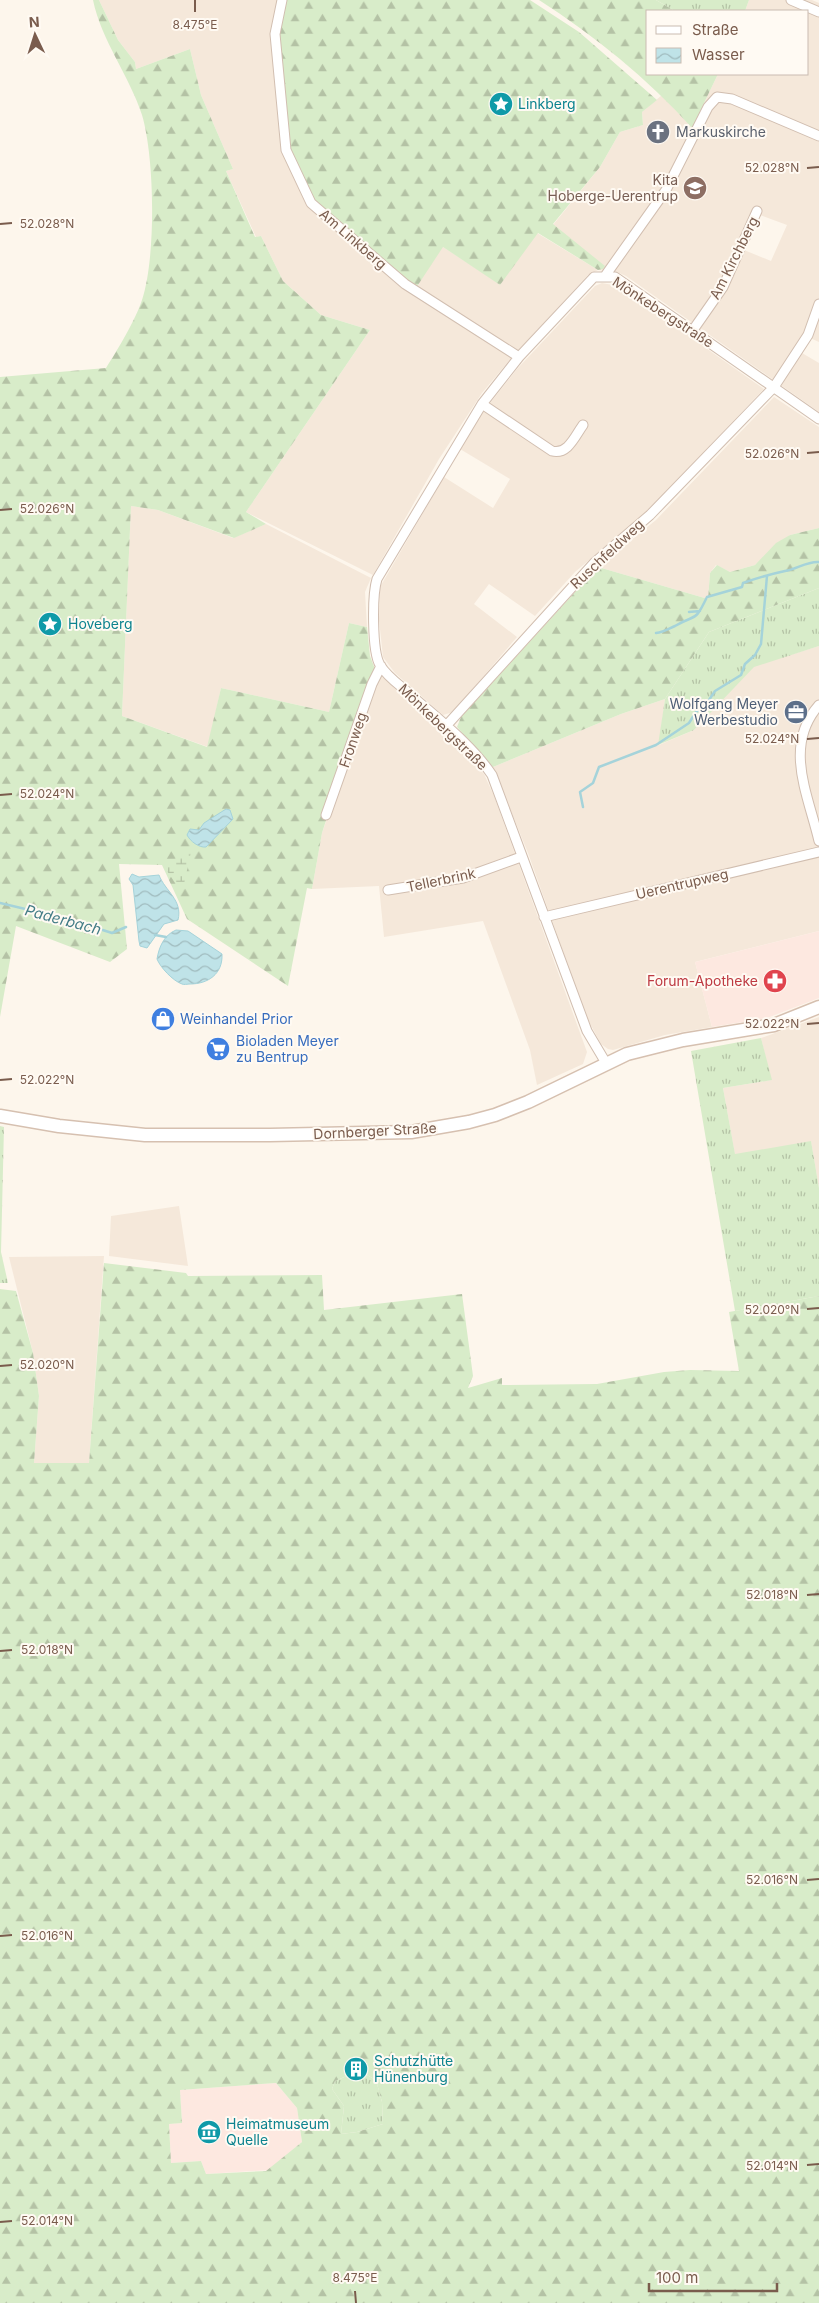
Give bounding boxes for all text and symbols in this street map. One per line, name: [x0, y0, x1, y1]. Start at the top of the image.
north arrow: [10, 10, 60, 60]
legend: [646, 10, 809, 75]
text: N: [28, 13, 40, 30]
text: 8.475°E: [172, 17, 218, 32]
text: Straße: [692, 20, 739, 39]
text: Wasser: [692, 45, 745, 64]
place icon: Linkberg: [488, 91, 514, 117]
place label: Linkberg: [518, 95, 576, 112]
church icon: Markuskirche: [645, 119, 671, 145]
place label: Markuskirche: [676, 123, 766, 140]
text: 52.028°N: [745, 160, 799, 175]
place label: Kita Hoberge-Uerentrup: [547, 171, 678, 204]
school or university icon: Kita Hoberge-Uerentrup: [682, 175, 708, 201]
street label: Am Linkberg: [316, 205, 390, 272]
street label: Am Kirchberg: [705, 214, 762, 302]
text: 52.028°N: [20, 216, 74, 231]
street label: Mönkebergstraße: [610, 273, 717, 351]
text: 52.026°N: [745, 446, 799, 461]
text: 52.026°N: [20, 501, 74, 516]
street label: Ruschfeldweg: [567, 515, 647, 592]
place icon: Hoveberg: [37, 611, 63, 637]
place label: Hoveberg: [68, 615, 133, 632]
street label: Mönkebergstraße: [395, 680, 491, 773]
place label: Wolfgang Meyer Werbestudio: [670, 695, 778, 728]
office icon: Wolfgang Meyer Werbestudio: [783, 699, 809, 725]
street label: Fronweg: [335, 710, 370, 770]
text: 52.024°N: [745, 731, 799, 746]
text: 52.024°N: [20, 786, 74, 801]
street label: Tellerbrink: [405, 864, 477, 895]
street label: Uerentrupweg: [634, 865, 730, 902]
water label: Paderbach: [23, 900, 104, 939]
pharmacy icon: Forum-Apotheke: [762, 968, 788, 994]
place label: Forum-Apotheke: [647, 972, 758, 989]
shop icon: Weinhandel Prior: [150, 1006, 176, 1032]
place label: Weinhandel Prior: [180, 1010, 293, 1027]
text: 52.022°N: [745, 1016, 799, 1031]
place label: Bioladen Meyer zu Bentrup: [236, 1032, 339, 1065]
supermarket icon: Bioladen Meyer zu Bentrup: [205, 1036, 231, 1062]
text: 52.022°N: [20, 1072, 74, 1087]
street label: Dornberger Straße: [313, 1119, 437, 1142]
text: 52.020°N: [745, 1302, 799, 1317]
text: 52.020°N: [20, 1357, 74, 1372]
text: 52.018°N: [746, 1587, 798, 1602]
text: 52.018°N: [21, 1642, 73, 1657]
text: 52.016°N: [746, 1872, 798, 1887]
text: 52.016°N: [21, 1928, 73, 1943]
place label: Schutzhütte Hünenburg: [374, 2052, 453, 2085]
building icon: Schutzhütte Hünenburg: [343, 2056, 369, 2082]
place label: Heimatmuseum Quelle: [226, 2115, 329, 2148]
museum icon: Heimatmuseum Quelle: [196, 2119, 222, 2145]
text: 52.014°N: [746, 2158, 798, 2173]
text: 52.014°N: [21, 2213, 73, 2228]
scale bar: [649, 2260, 776, 2292]
text: 100 m: [656, 2268, 698, 2287]
text: 8.475°E: [332, 2270, 378, 2285]

